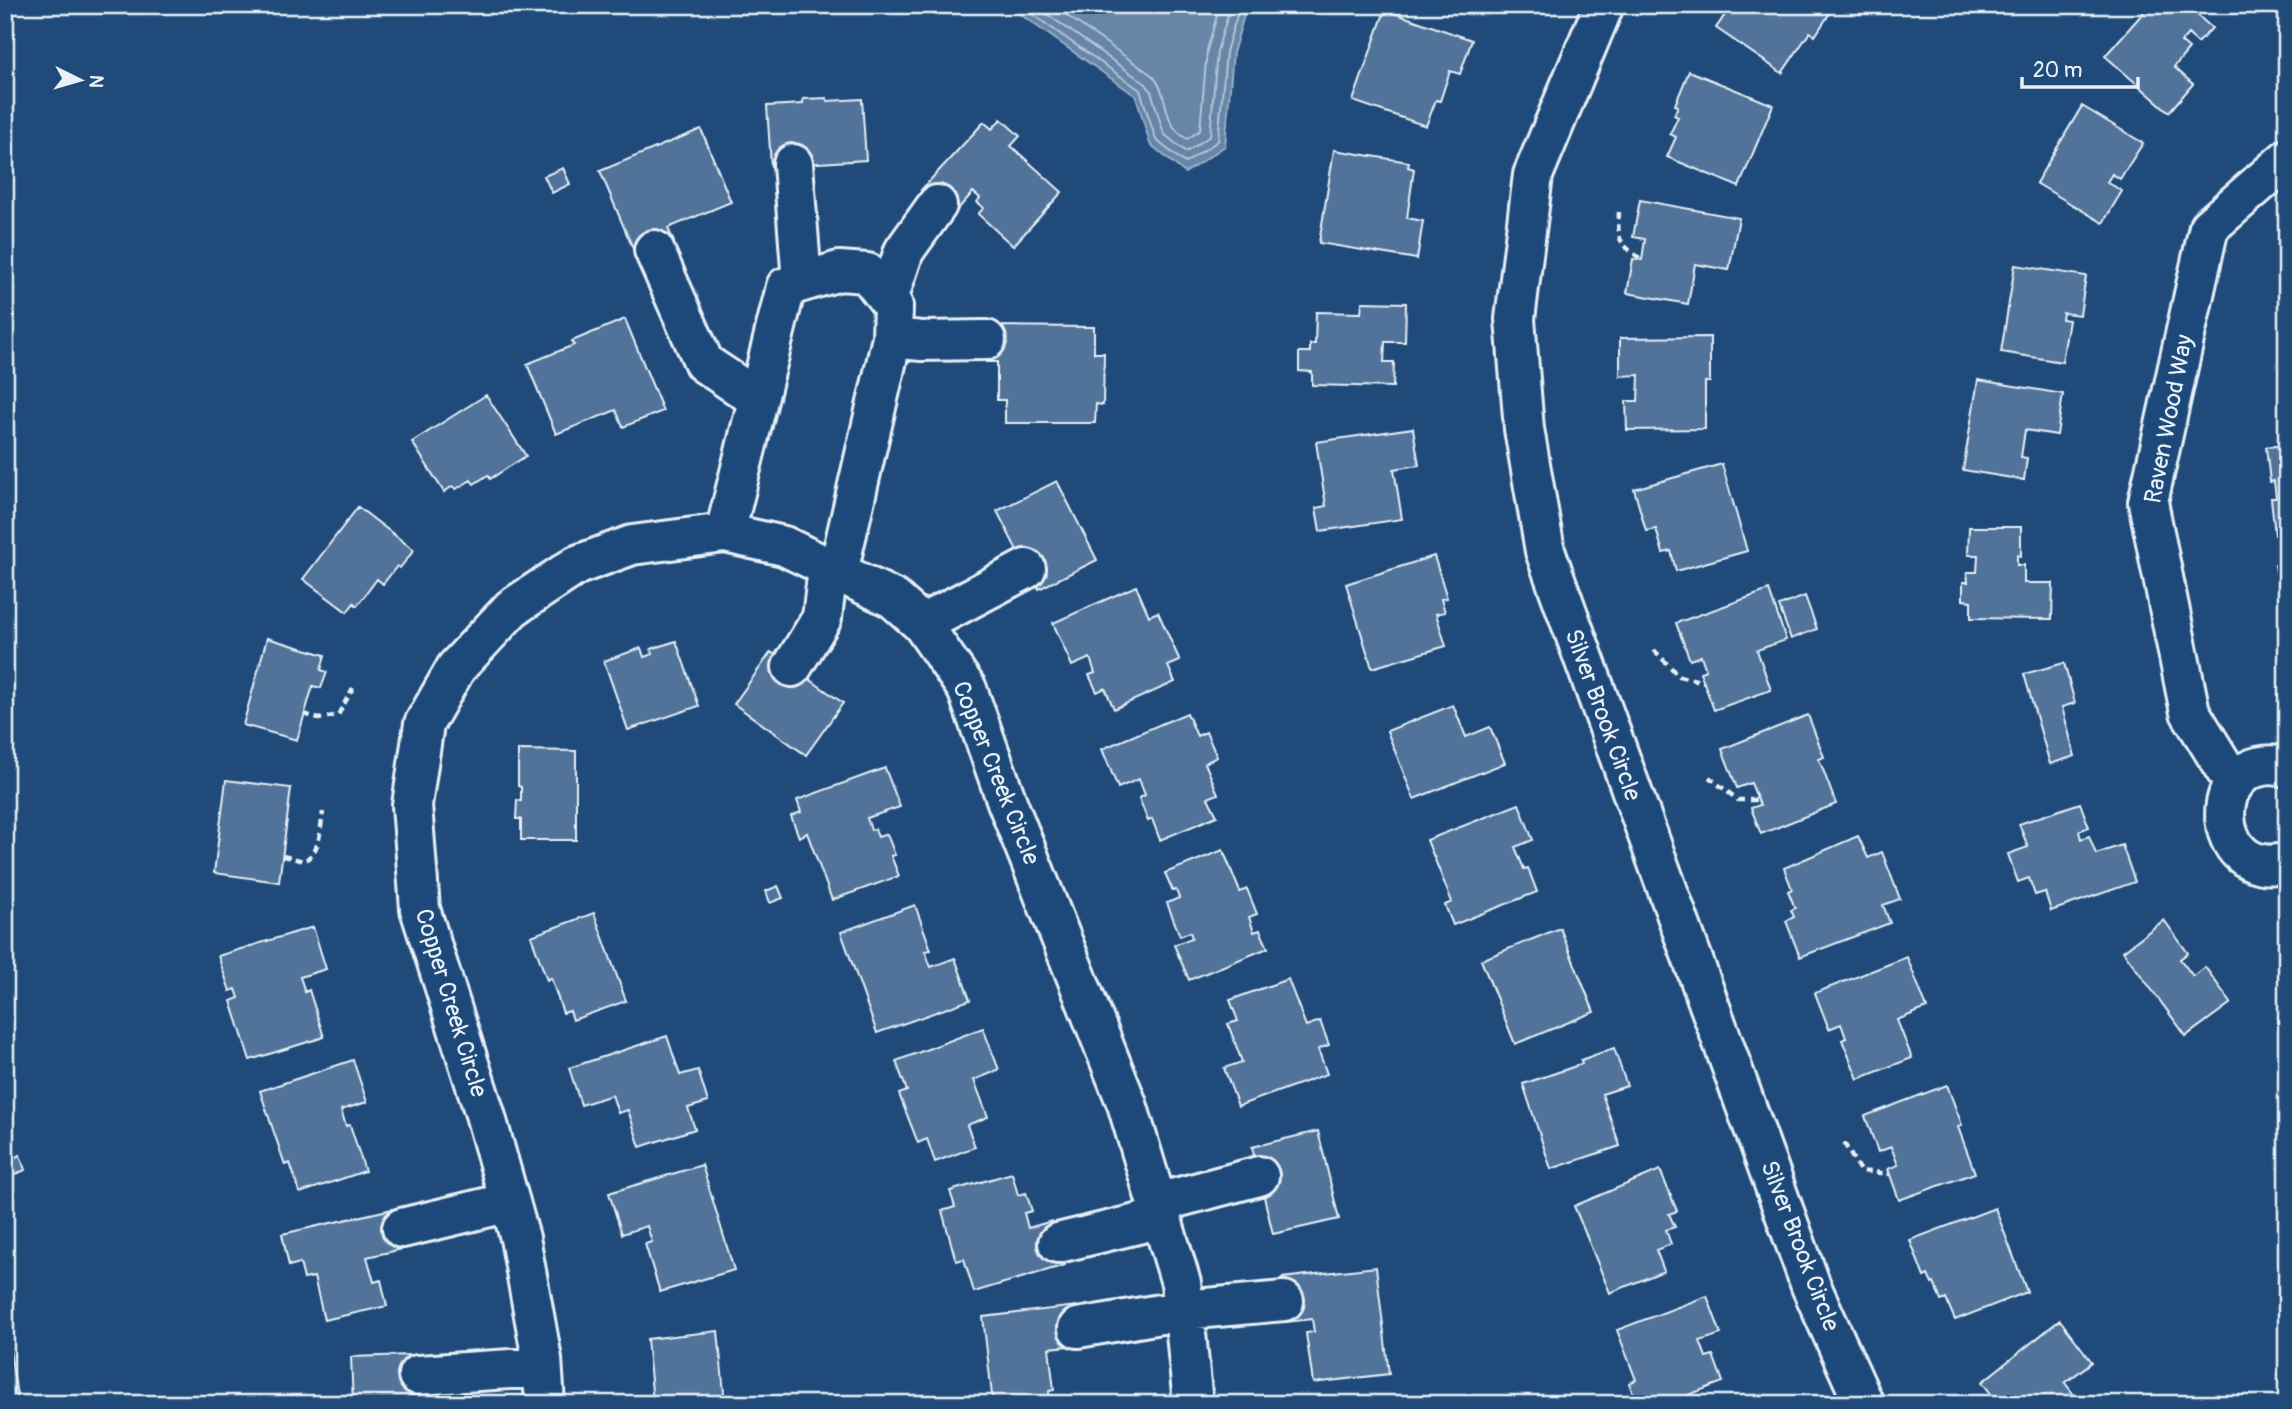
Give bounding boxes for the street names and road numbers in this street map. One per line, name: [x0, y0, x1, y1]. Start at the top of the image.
street label: Raven Wood Way: [2138, 332, 2200, 506]
street label: Silver Brook Circle: [1559, 625, 1648, 805]
street label: Copper Creek Circle: [946, 677, 1046, 869]
street label: Copper Creek Circle: [409, 905, 493, 1101]
street label: Silver Brook Circle: [1754, 1157, 1846, 1336]

